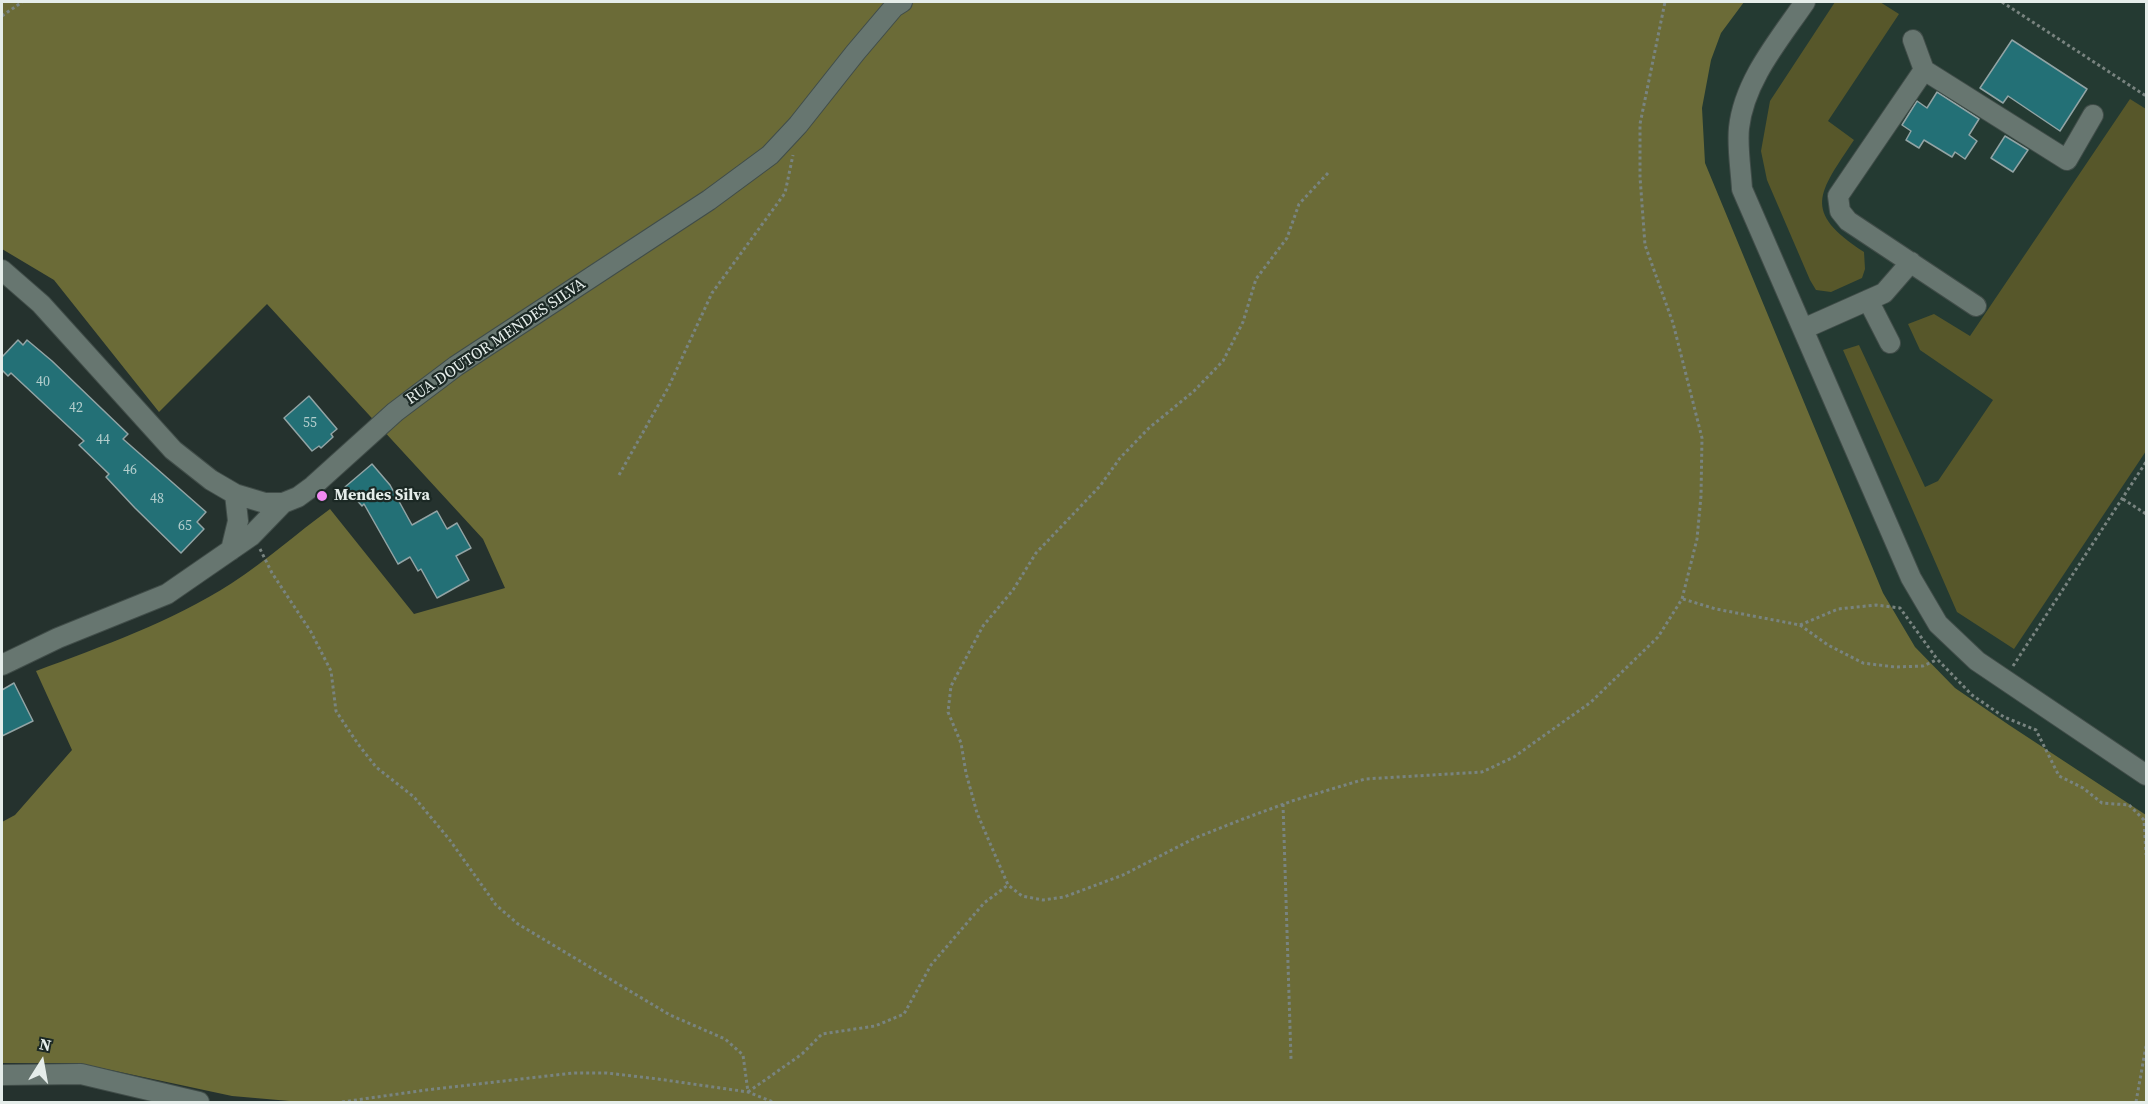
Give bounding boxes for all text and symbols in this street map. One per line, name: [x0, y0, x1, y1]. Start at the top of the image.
street label: RUA DOUTOR MENDES SILVA: [403, 275, 589, 409]
house number: 40: [36, 374, 50, 390]
house number: 42: [69, 400, 83, 416]
house number: 55: [303, 415, 317, 431]
house number: 44: [96, 432, 110, 448]
house number: 46: [123, 462, 137, 478]
place label: Mendes Silva: [334, 486, 430, 506]
marker: Mendes Silva: [315, 489, 329, 503]
house number: 48: [150, 491, 164, 507]
house number: 65: [178, 518, 192, 534]
north arrow: [12, 1032, 72, 1092]
text: N: [38, 1032, 53, 1056]

